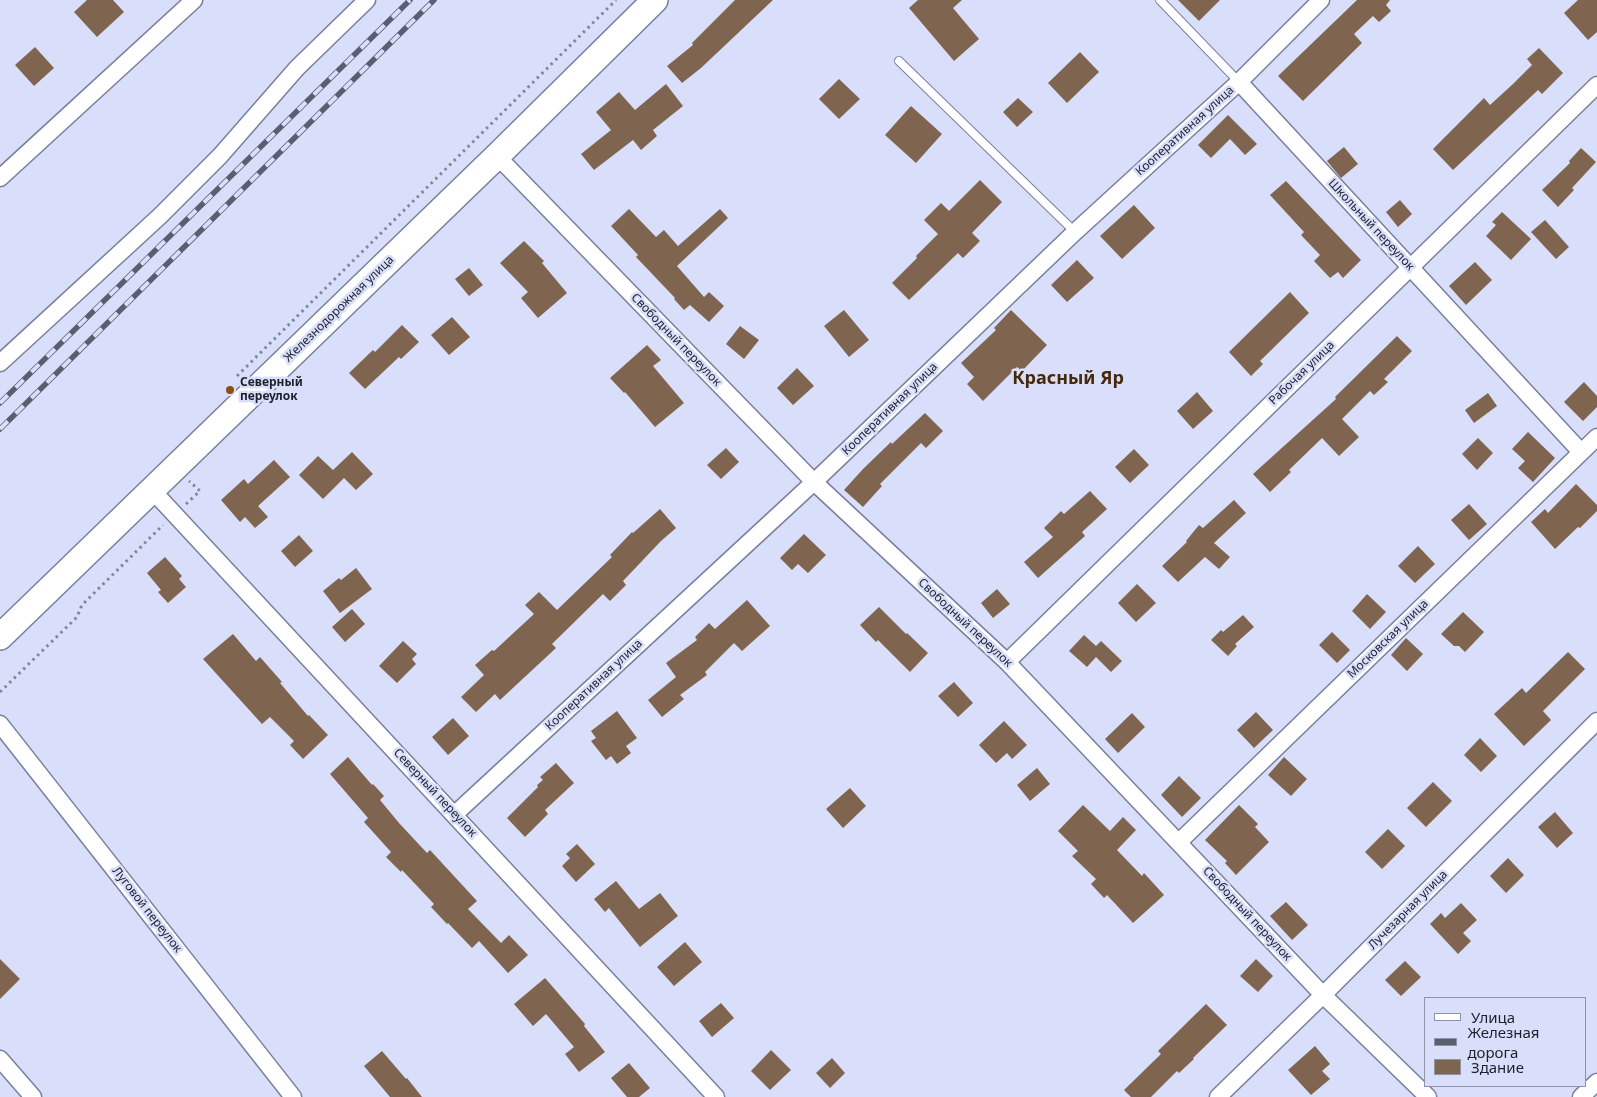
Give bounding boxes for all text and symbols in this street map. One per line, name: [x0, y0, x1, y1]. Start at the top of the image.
street label: Кооперативная улица: [1133, 83, 1237, 179]
street label: Школьный переулок: [1325, 176, 1417, 274]
street label: Железнодорожная улица: [281, 253, 397, 365]
street label: Свободный переулок: [628, 291, 724, 389]
street label: Рабочая улица: [1266, 338, 1338, 408]
street label: Кооперативная улица: [839, 360, 941, 458]
district label: Красный Яр: [1012, 368, 1124, 390]
place label: Северный переулок: [240, 376, 303, 404]
marker: Северный переулок: [224, 384, 236, 396]
street label: Свободный переулок: [915, 576, 1015, 670]
street label: Московская улица: [1345, 597, 1431, 681]
street label: Кооперативная улица: [543, 636, 645, 734]
street label: Северный переулок: [390, 746, 480, 840]
street label: Луговой переулок: [109, 864, 185, 956]
street label: Свободный переулок: [1200, 864, 1294, 964]
street label: Лучезарная улица: [1365, 867, 1451, 953]
legend: [1424, 997, 1587, 1087]
text: Улица: [1471, 1007, 1515, 1027]
text: Железная дорога: [1467, 1022, 1540, 1062]
text: Здание: [1471, 1057, 1524, 1077]

